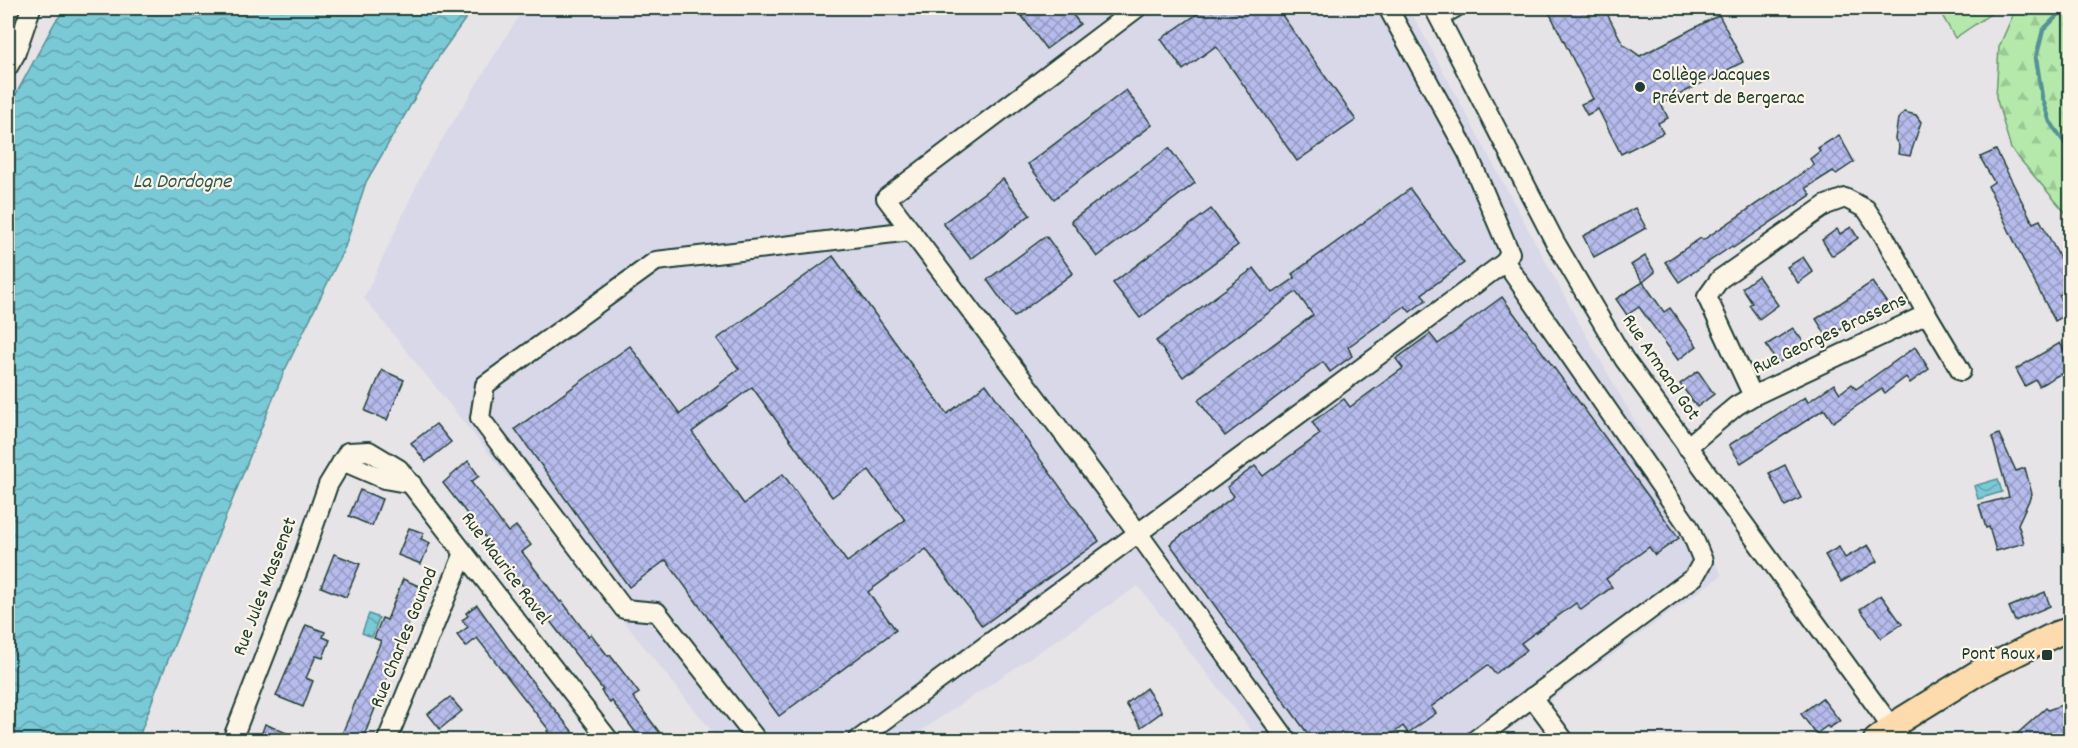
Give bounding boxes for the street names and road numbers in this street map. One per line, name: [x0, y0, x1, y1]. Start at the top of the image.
street label: Rue Georges Brassens: [1748, 287, 1912, 383]
street label: Rue Armand Got: [1614, 309, 1706, 427]
street label: Rue Maurice Ravel: [453, 507, 557, 632]
street label: Rue Jules Massenet: [227, 514, 305, 660]
street label: Rue Charles Gounod: [364, 564, 446, 712]

